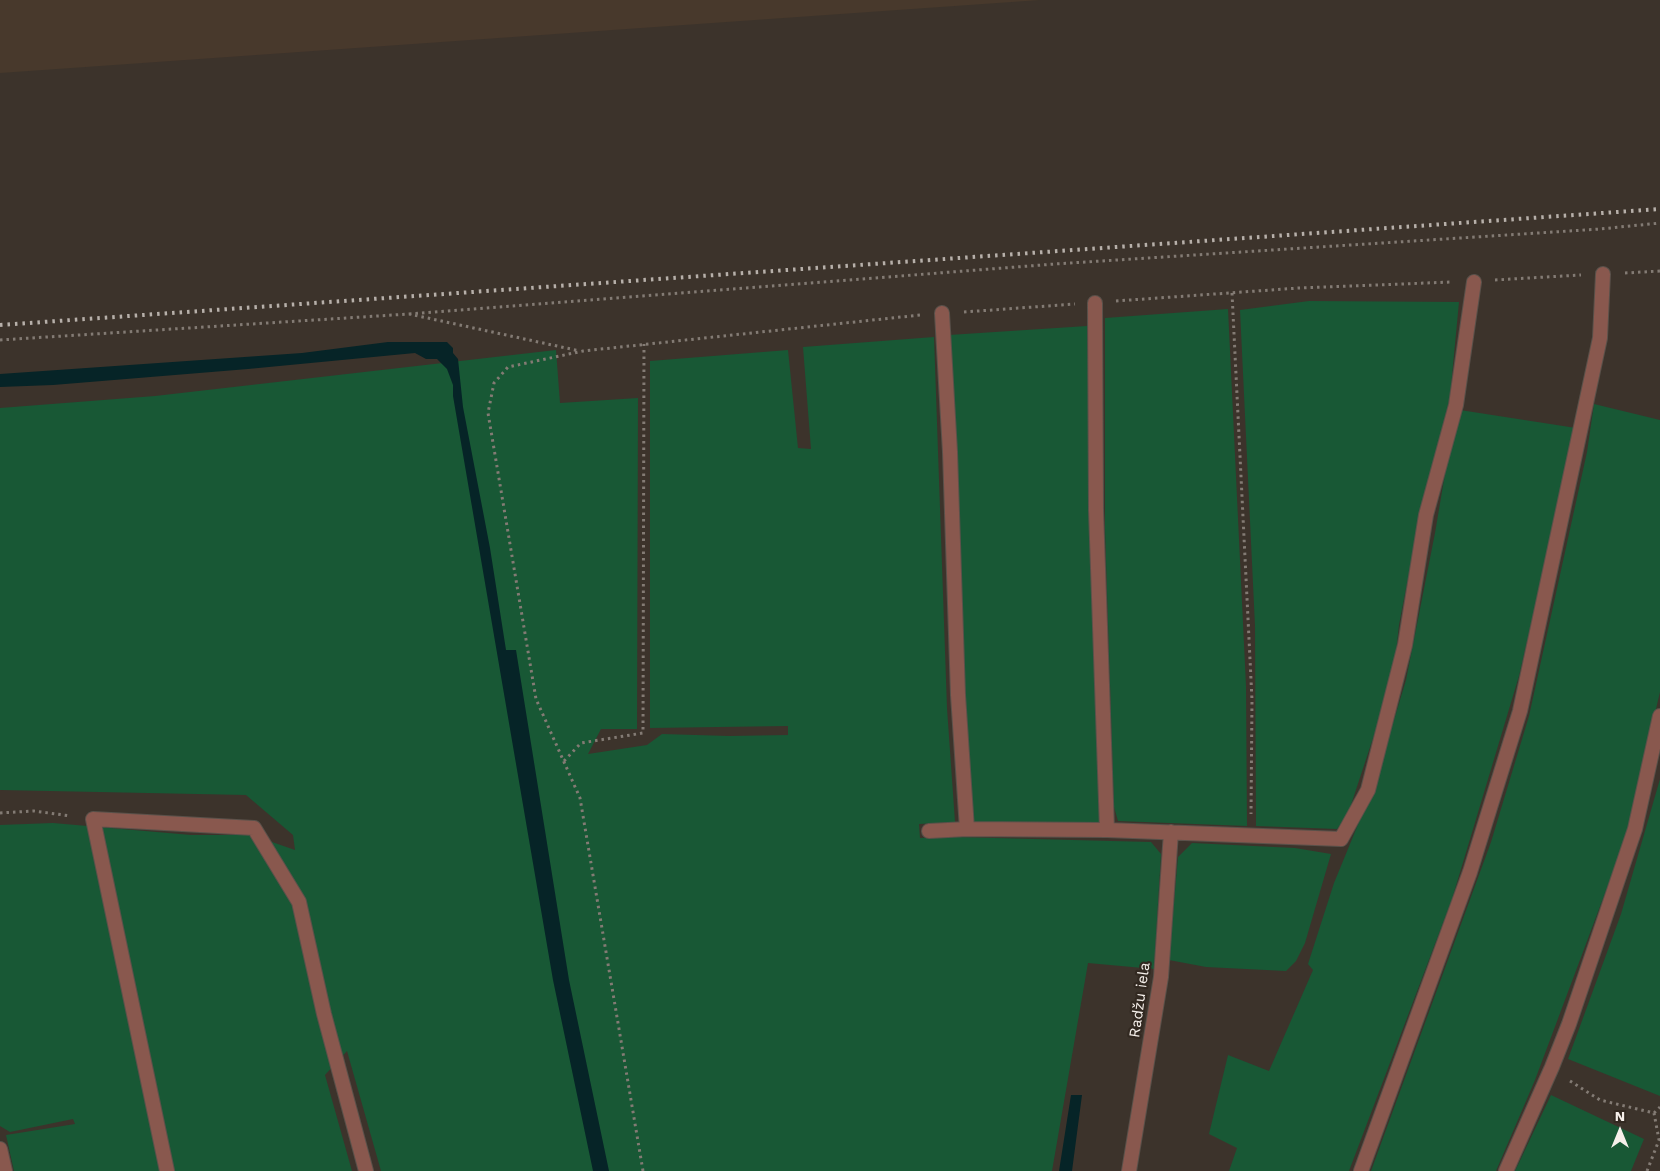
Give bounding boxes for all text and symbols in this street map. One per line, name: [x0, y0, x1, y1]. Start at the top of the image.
street label: Radžu iela: [1126, 961, 1154, 1039]
north arrow: [1595, 1106, 1645, 1156]
text: N: [1615, 1108, 1625, 1124]

